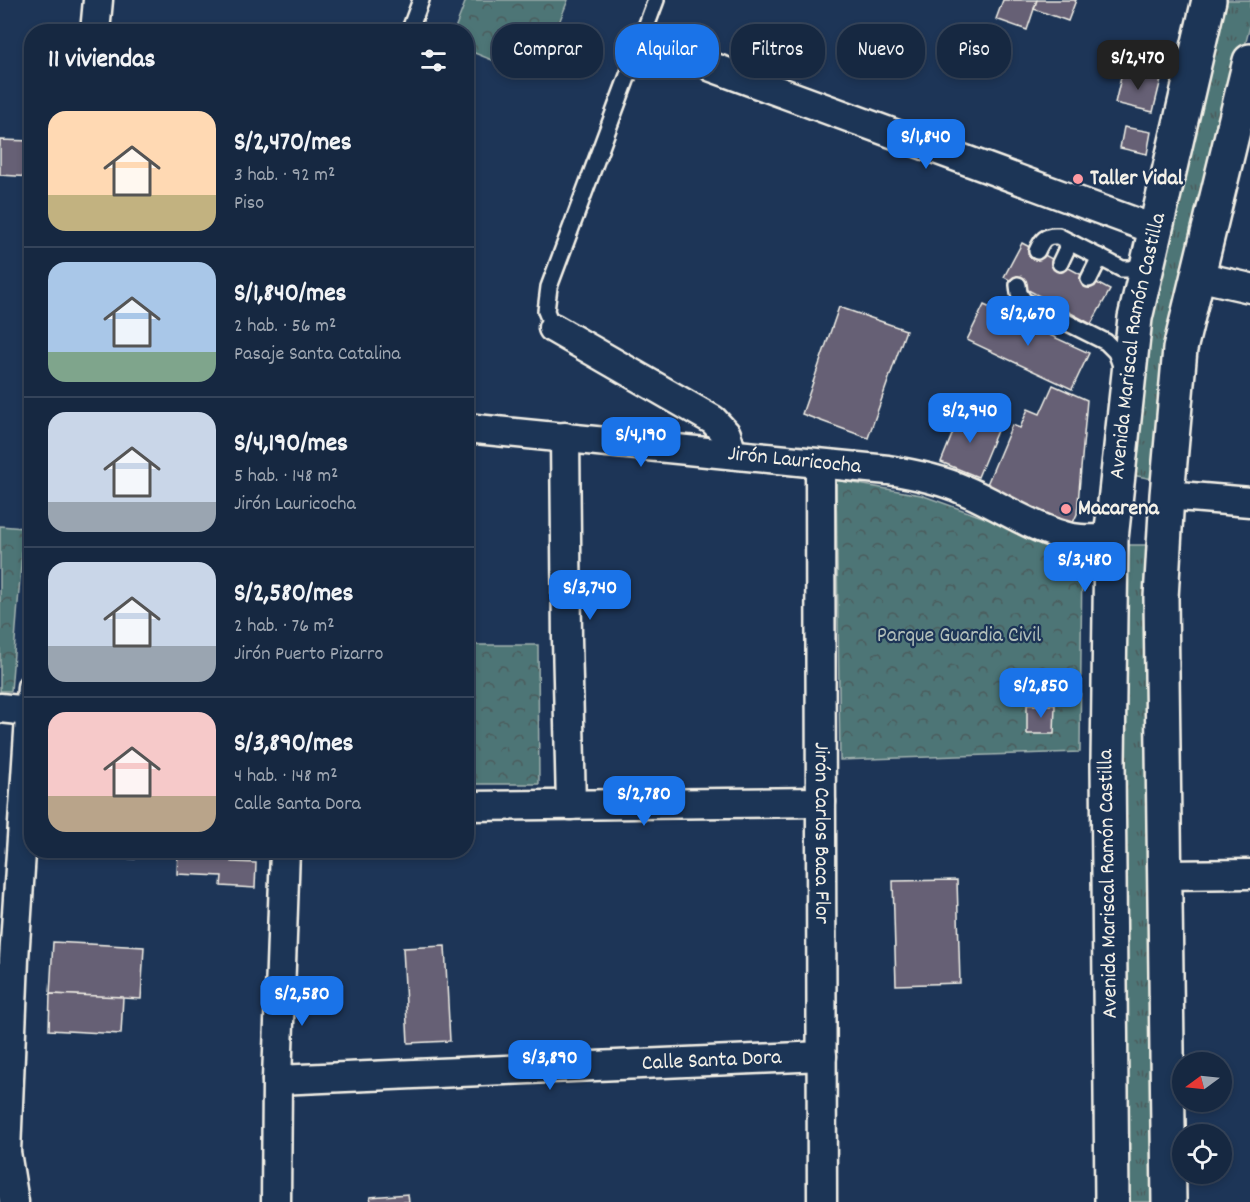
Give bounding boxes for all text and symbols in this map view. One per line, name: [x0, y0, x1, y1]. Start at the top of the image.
chip: Comprar: [492, 24, 603, 78]
chip: Alquilar: [615, 24, 719, 78]
chip: Filtros: [731, 24, 825, 78]
chip: Nuevo: [837, 24, 925, 78]
chip: Piso: [937, 24, 1011, 78]
pin: S/2,470: [1083, 40, 1193, 91]
text: 11 viviendas: [48, 42, 155, 79]
icon: filters: [417, 44, 450, 77]
text: S/2,470: [1111, 45, 1165, 73]
pin: S/1,840: [871, 119, 981, 170]
text: S/1,840: [901, 124, 951, 152]
text: S/2,470/mes: [234, 125, 352, 162]
icon: home: [96, 135, 168, 207]
text: 3 hab. · 92 m²: [234, 162, 335, 190]
place label: Taller Vidal: [1090, 164, 1184, 195]
marker: Taller Vidal: [1071, 172, 1085, 186]
text: Piso: [234, 190, 264, 218]
street label: Avenida Mariscal Ramón Castilla: [1102, 209, 1175, 481]
text: S/1,840/mes: [234, 276, 347, 313]
icon: home: [96, 286, 168, 358]
pin: S/2,670: [973, 296, 1083, 347]
text: S/2,670: [1000, 301, 1056, 329]
text: 2 hab. · 56 m²: [234, 313, 336, 341]
text: Pasaje Santa Catalina: [234, 341, 401, 369]
pin: S/2,940: [915, 393, 1025, 444]
text: S/2,940: [942, 398, 998, 426]
pin: S/4,190: [586, 417, 696, 468]
text: S/4,190: [615, 422, 667, 450]
text: S/4,190/mes: [234, 426, 348, 463]
icon: home: [96, 436, 168, 508]
street label: Jirón Lauricocha: [726, 439, 863, 483]
text: 5 hab. · 148 m²: [234, 463, 338, 491]
text: Jirón Lauricocha: [234, 491, 356, 519]
place label: Macarena: [1078, 494, 1159, 525]
marker: Macarena: [1059, 502, 1073, 516]
pin: S/3,480: [1030, 542, 1140, 593]
text: S/3,480: [1058, 547, 1112, 575]
pin: S/3,740: [535, 570, 645, 621]
text: S/3,740: [563, 575, 617, 603]
text: S/2,580/mes: [234, 576, 353, 613]
icon: home: [96, 586, 168, 658]
text: 2 hab. · 76 m²: [234, 613, 335, 641]
park label: Parque Guardia Civil: [877, 621, 1041, 652]
text: Jirón Puerto Pizarro: [234, 641, 383, 669]
pin: S/2,850: [986, 668, 1096, 719]
text: S/2,850: [1013, 673, 1069, 701]
text: S/3,890/mes: [234, 726, 354, 763]
icon: home: [96, 736, 168, 808]
street label: Jirón Carlos Baca Flor: [805, 742, 837, 925]
street label: Avenida Mariscal Ramón Castilla: [1091, 748, 1127, 1019]
text: 4 hab. · 148 m²: [234, 763, 337, 791]
pin: S/2,780: [589, 776, 699, 827]
text: S/2,780: [617, 781, 671, 809]
text: Calle Santa Dora: [234, 791, 361, 819]
pin: S/2,580: [247, 976, 357, 1027]
text: S/2,580: [274, 981, 330, 1009]
pin: S/3,890: [495, 1040, 605, 1091]
street label: Calle Santa Dora: [641, 1042, 783, 1079]
text: S/3,890: [522, 1045, 578, 1073]
north arrow: [1172, 1052, 1232, 1112]
map controls: [1172, 1052, 1232, 1184]
button: locate: [1172, 1124, 1232, 1184]

